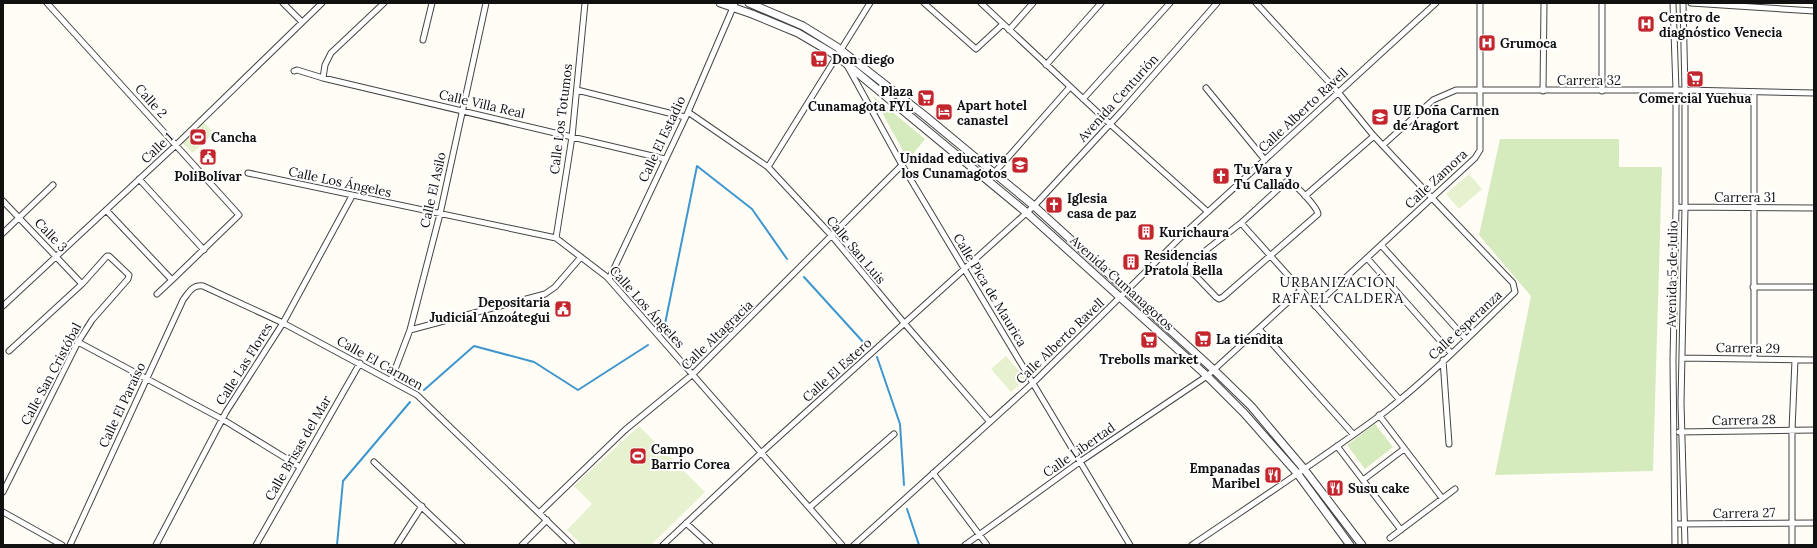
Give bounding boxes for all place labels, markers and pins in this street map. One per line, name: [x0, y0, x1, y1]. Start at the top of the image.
place label: Centro de diagnóstico Venecia: [1659, 9, 1783, 41]
hospital icon: Centro de diagnóstico Venecia: [1636, 14, 1656, 34]
hospital icon: Grumoca: [1477, 33, 1497, 53]
place label: Grumoca: [1500, 35, 1557, 52]
supermarket icon: Don diego: [809, 49, 829, 69]
place label: Don diego: [832, 51, 894, 68]
supermarket icon: Comercial Yuehua: [1685, 69, 1705, 89]
place label: Plaza Cunamagota FYL: [808, 83, 913, 115]
supermarket icon: Plaza Cunamagota FYL: [916, 88, 936, 108]
place label: Comercial Yuehua: [1639, 90, 1751, 107]
place label: Apart hotel canastel: [957, 97, 1027, 129]
hotel icon: Apart hotel canastel: [934, 102, 954, 122]
place label: UE Doña Carmen de Aragort: [1393, 102, 1500, 134]
school or university icon: UE Doña Carmen de Aragort: [1370, 107, 1390, 127]
sports icon: Cancha: [188, 127, 208, 147]
place label: Cancha: [211, 129, 257, 146]
public building icon: PoliBolívar: [198, 147, 218, 167]
place label: Unidad educativa los Cunamagotos: [900, 150, 1007, 182]
school or university icon: Unidad educativa los Cunamagotos: [1010, 155, 1030, 175]
place label: Tu Vara y Tu Callado: [1234, 161, 1300, 193]
church icon: Tu Vara y Tu Callado: [1211, 166, 1231, 186]
place label: PoliBolívar: [174, 168, 243, 185]
place label: Iglesia casa de paz: [1067, 190, 1137, 222]
church icon: Iglesia casa de paz: [1044, 195, 1064, 215]
building icon: Kurichaura: [1136, 222, 1156, 242]
place label: Kurichaura: [1159, 224, 1229, 241]
place label: Residencias Pratola Bella: [1144, 247, 1223, 279]
building icon: Residencias Pratola Bella: [1121, 252, 1141, 272]
place label: Depositaria Judicial Anzoátegui: [430, 294, 550, 326]
public building icon: Depositaria Judicial Anzoátegui: [553, 299, 573, 319]
supermarket icon: La tiendita: [1193, 329, 1213, 349]
supermarket icon: Trebolls market: [1139, 330, 1159, 350]
place label: La tiendita: [1216, 331, 1283, 348]
place label: Trebolls market: [1100, 351, 1199, 368]
place label: Campo Barrio Corea: [651, 441, 730, 473]
sports icon: Campo Barrio Corea: [628, 446, 648, 466]
place label: Empanadas Maribel: [1189, 460, 1260, 492]
restaurant icon: Empanadas Maribel: [1263, 465, 1283, 485]
restaurant icon: Susu cake: [1325, 478, 1345, 498]
place label: Susu cake: [1348, 480, 1409, 497]

